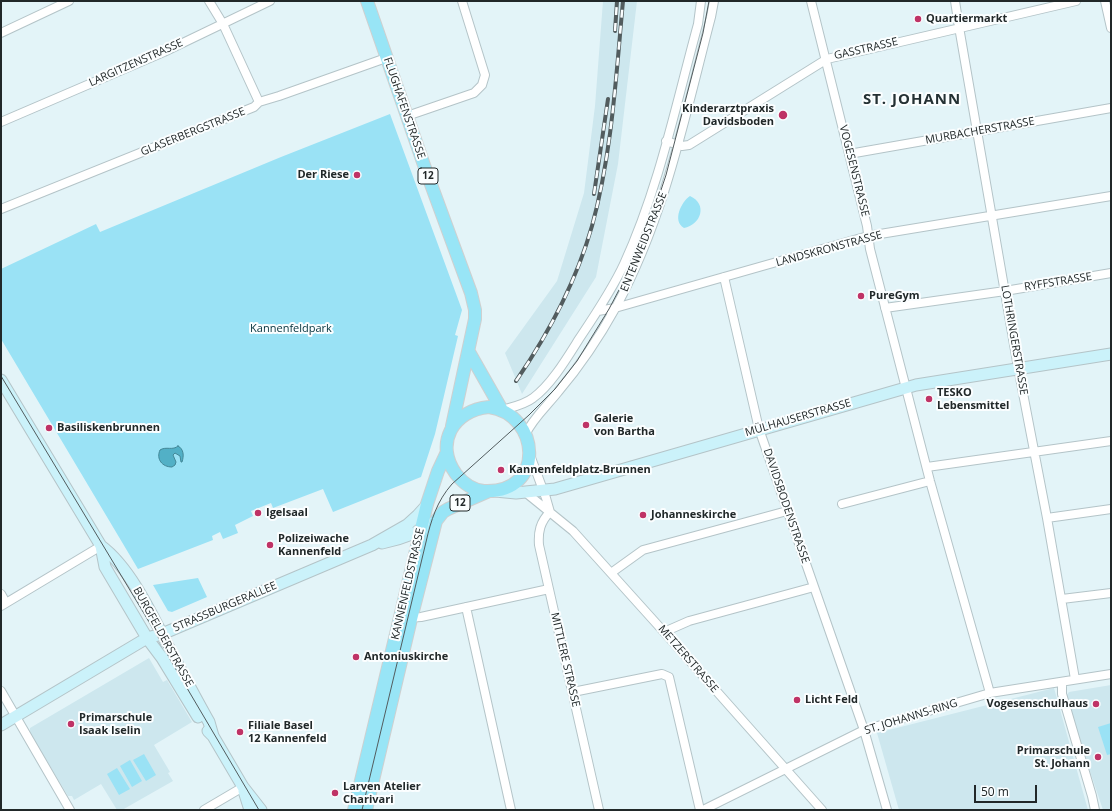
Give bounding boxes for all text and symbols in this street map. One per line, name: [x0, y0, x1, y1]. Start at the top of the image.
place label: Quartiermarkt: [926, 12, 1007, 26]
marker: Quartiermarkt: [913, 14, 923, 24]
street label: GASSTRASSE: [833, 35, 899, 63]
street label: LARGITZENSTRASSE: [87, 36, 185, 90]
street label: FLUGHAFENSTRASSE: [380, 55, 428, 161]
district label: ST. JOHANN: [863, 91, 961, 109]
place label: Kinderarztpraxis Davidsboden: [682, 102, 774, 128]
street label: GLASERBERGSTRASSE: [139, 105, 247, 159]
marker: Kinderarztpraxis Davidsboden: [777, 109, 789, 121]
street label: MURBACHERSTRASSE: [924, 115, 1036, 147]
street label: VOGESENSTRASSE: [836, 124, 872, 218]
place label: Der Riese: [297, 168, 349, 182]
road number: 12: [418, 168, 438, 184]
marker: Der Riese: [352, 170, 362, 180]
street label: ENTENWEIDSTRASSE: [618, 190, 670, 294]
street label: LANDSKRONSTRASSE: [774, 228, 884, 270]
street label: RYFFSTRASSE: [1023, 270, 1093, 294]
street label: LOTHRINGERSTRASSE: [998, 284, 1030, 396]
place label: PureGym: [869, 289, 920, 303]
marker: PureGym: [856, 291, 866, 301]
park label: Kannenfeldpark: [250, 322, 332, 336]
place label: TESKO Lebensmittel: [937, 386, 1009, 412]
marker: TESKO Lebensmittel: [924, 394, 934, 404]
street label: MÜLHAUSERSTRASSE: [743, 397, 853, 439]
place label: Galerie von Bartha: [594, 412, 655, 438]
marker: Galerie von Bartha: [581, 420, 591, 430]
place label: Basiliskenbrunnen: [57, 421, 160, 435]
marker: Basiliskenbrunnen: [44, 423, 54, 433]
street label: DAVIDSBODENSTRASSE: [760, 447, 812, 565]
place label: Kannenfeldplatz-Brunnen: [509, 463, 651, 477]
marker: Kannenfeldplatz-Brunnen: [496, 465, 506, 475]
road number: 12: [450, 495, 470, 511]
place label: Igelsaal: [266, 506, 308, 520]
marker: Igelsaal: [253, 508, 263, 518]
place label: Johanneskirche: [651, 508, 736, 522]
marker: Johanneskirche: [638, 510, 648, 520]
street label: KANNENFELDSTRASSE: [389, 527, 427, 641]
place label: Polizeiwache Kannenfeld: [278, 532, 349, 558]
marker: Polizeiwache Kannenfeld: [265, 540, 275, 550]
street label: STRASSBURGERALLEE: [171, 579, 279, 635]
street label: BURGFELDERSTRASSE: [130, 585, 196, 689]
street label: MITTLERE STRASSE: [548, 611, 582, 709]
street label: METZERSTRASSE: [655, 622, 721, 696]
place label: Antoniuskirche: [364, 650, 448, 664]
marker: Antoniuskirche: [351, 652, 361, 662]
place label: Licht Feld: [805, 693, 858, 707]
marker: Licht Feld: [792, 695, 802, 705]
street label: ST. JOHANNS-RING: [863, 697, 959, 737]
place label: Vogesenschulhaus: [987, 697, 1088, 711]
marker: Vogesenschulhaus: [1091, 699, 1101, 709]
place label: Primarschule Isaak Iselin: [79, 711, 152, 737]
marker: Primarschule Isaak Iselin: [66, 719, 76, 729]
place label: Filiale Basel 12 Kannenfeld: [248, 719, 327, 745]
marker: Filiale Basel 12 Kannenfeld: [235, 727, 245, 737]
place label: Primarschule St. Johann: [1017, 744, 1090, 770]
marker: Primarschule St. Johann: [1093, 752, 1103, 762]
scale bar: [976, 777, 1039, 803]
place label: Larven Atelier Charivari: [343, 780, 421, 806]
text: 50 m: [981, 783, 1009, 800]
marker: Larven Atelier Charivari: [330, 788, 340, 798]

